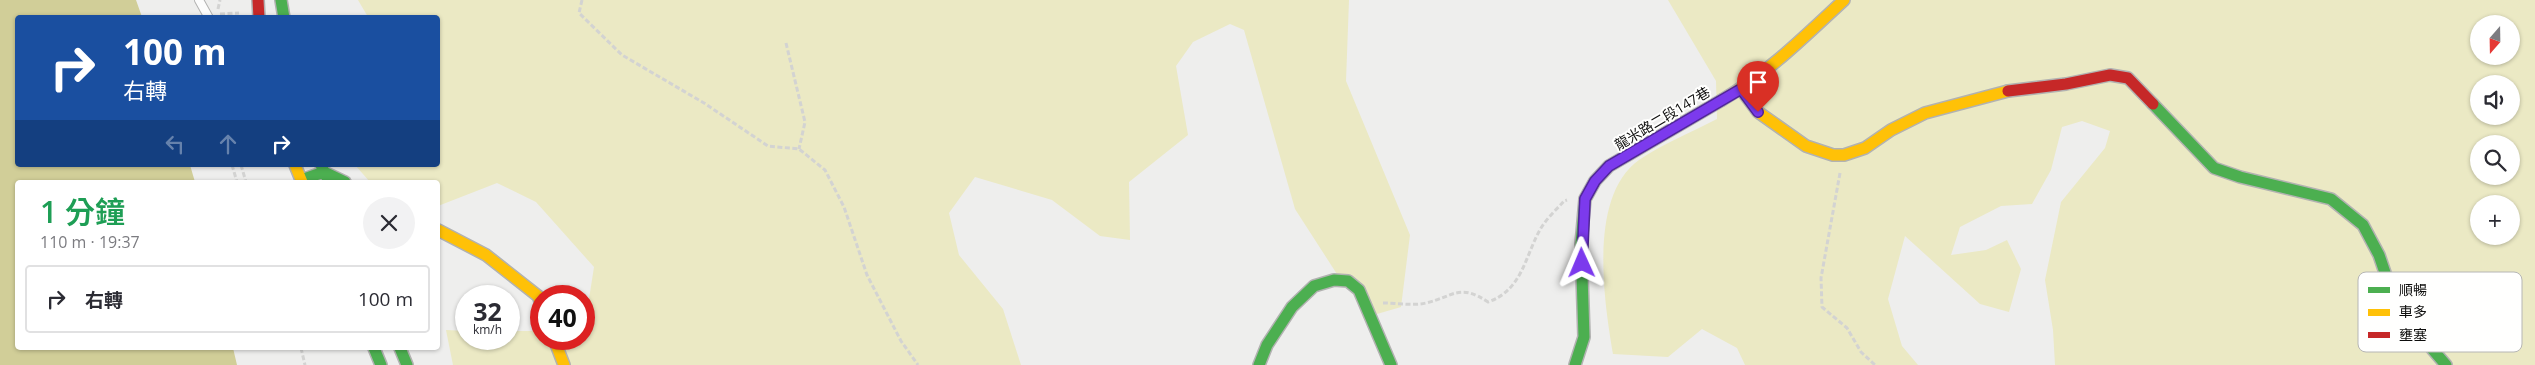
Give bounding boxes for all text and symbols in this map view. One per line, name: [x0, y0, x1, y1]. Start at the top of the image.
north arrow: [2470, 15, 2520, 65]
map controls: [2470, 15, 2520, 245]
text: 100 m: [123, 28, 227, 75]
icon: right: [40, 35, 105, 100]
pin: [1737, 61, 1779, 112]
icon: arrive: [1744, 68, 1772, 96]
text: 右轉: [123, 75, 167, 105]
button: sound: [2470, 75, 2520, 125]
street label: 龍米路二段147巷: [1611, 82, 1713, 154]
icon: left: [161, 130, 189, 158]
icon: ahead: [214, 130, 242, 158]
icon: right: [267, 130, 295, 158]
button: search: [2470, 135, 2520, 185]
text: 1 分鐘: [40, 191, 125, 232]
button: +: [2470, 195, 2520, 245]
button: close: [363, 197, 415, 249]
text: 110 m · 19:37: [40, 231, 140, 253]
position arrow: [1555, 236, 1607, 288]
legend: [2358, 272, 2522, 352]
text: 順暢: [2399, 280, 2427, 299]
icon: right: [42, 285, 70, 313]
speed limit sign: 40: [530, 285, 595, 350]
text: 100 m: [358, 286, 413, 312]
text: 右轉: [85, 287, 123, 313]
text: 32: [473, 294, 502, 328]
text: 車多: [2399, 302, 2427, 321]
text: km/h: [473, 321, 502, 338]
text: 壅塞: [2399, 325, 2427, 344]

